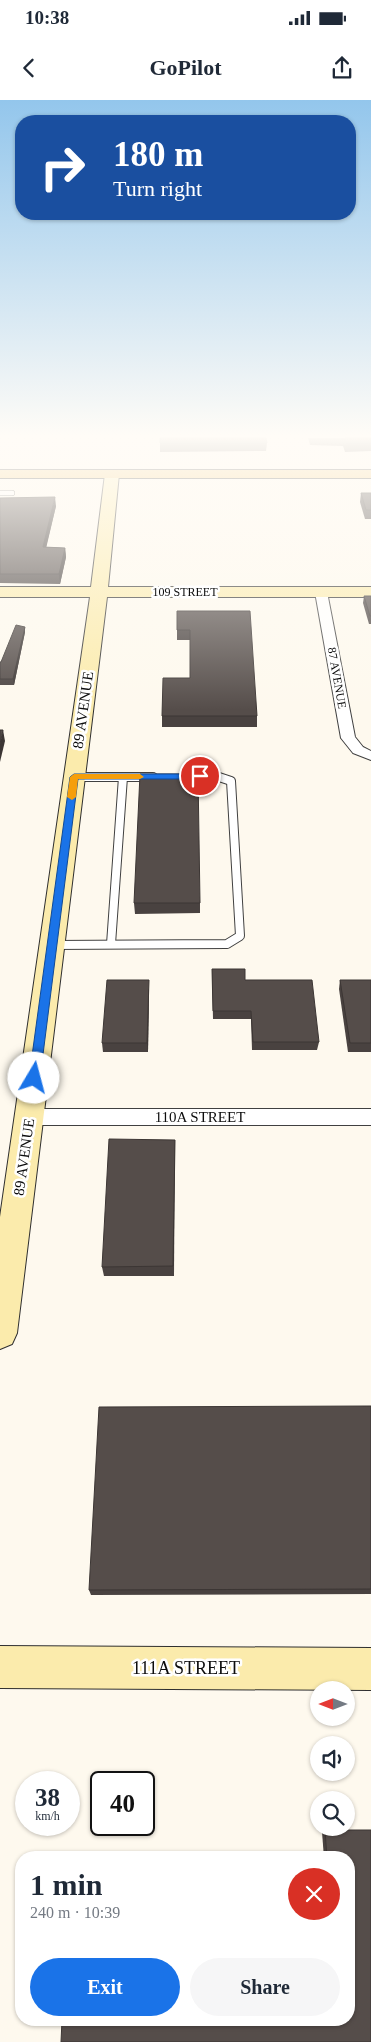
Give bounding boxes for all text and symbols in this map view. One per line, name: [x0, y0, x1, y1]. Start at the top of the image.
text: 10:38: [25, 7, 69, 28]
icon: back: [15, 54, 43, 82]
icon: share: [328, 54, 356, 82]
text: GoPilot: [149, 55, 222, 80]
icon: right: [30, 135, 95, 200]
text: 180 m: [113, 135, 203, 174]
text: Turn right: [113, 176, 202, 201]
street label: 109 STREET: [153, 585, 218, 599]
street label: 87 AVENUE: [325, 646, 349, 710]
street label: 89 AVENUE: [70, 670, 96, 750]
pin: [179, 755, 221, 797]
icon: arrive: [186, 762, 214, 790]
position arrow: [7, 1051, 59, 1103]
street label: 110A STREET: [155, 1109, 245, 1125]
street label: 89 AVENUE: [11, 1117, 37, 1197]
street label: 111A STREET: [132, 1658, 240, 1678]
north arrow: [310, 1681, 355, 1726]
map controls: [310, 1681, 355, 1836]
button: sound: [310, 1736, 355, 1781]
speed limit sign: 40: [90, 1771, 155, 1836]
text: 38: [35, 1784, 60, 1811]
button: search: [310, 1791, 355, 1836]
text: km/h: [35, 1809, 60, 1823]
text: 1 min: [30, 1868, 103, 1901]
button: close: [288, 1868, 340, 1920]
text: 240 m · 10:39: [30, 1904, 120, 1921]
button: Exit: [30, 1958, 180, 2016]
button: Share: [190, 1958, 340, 2016]

